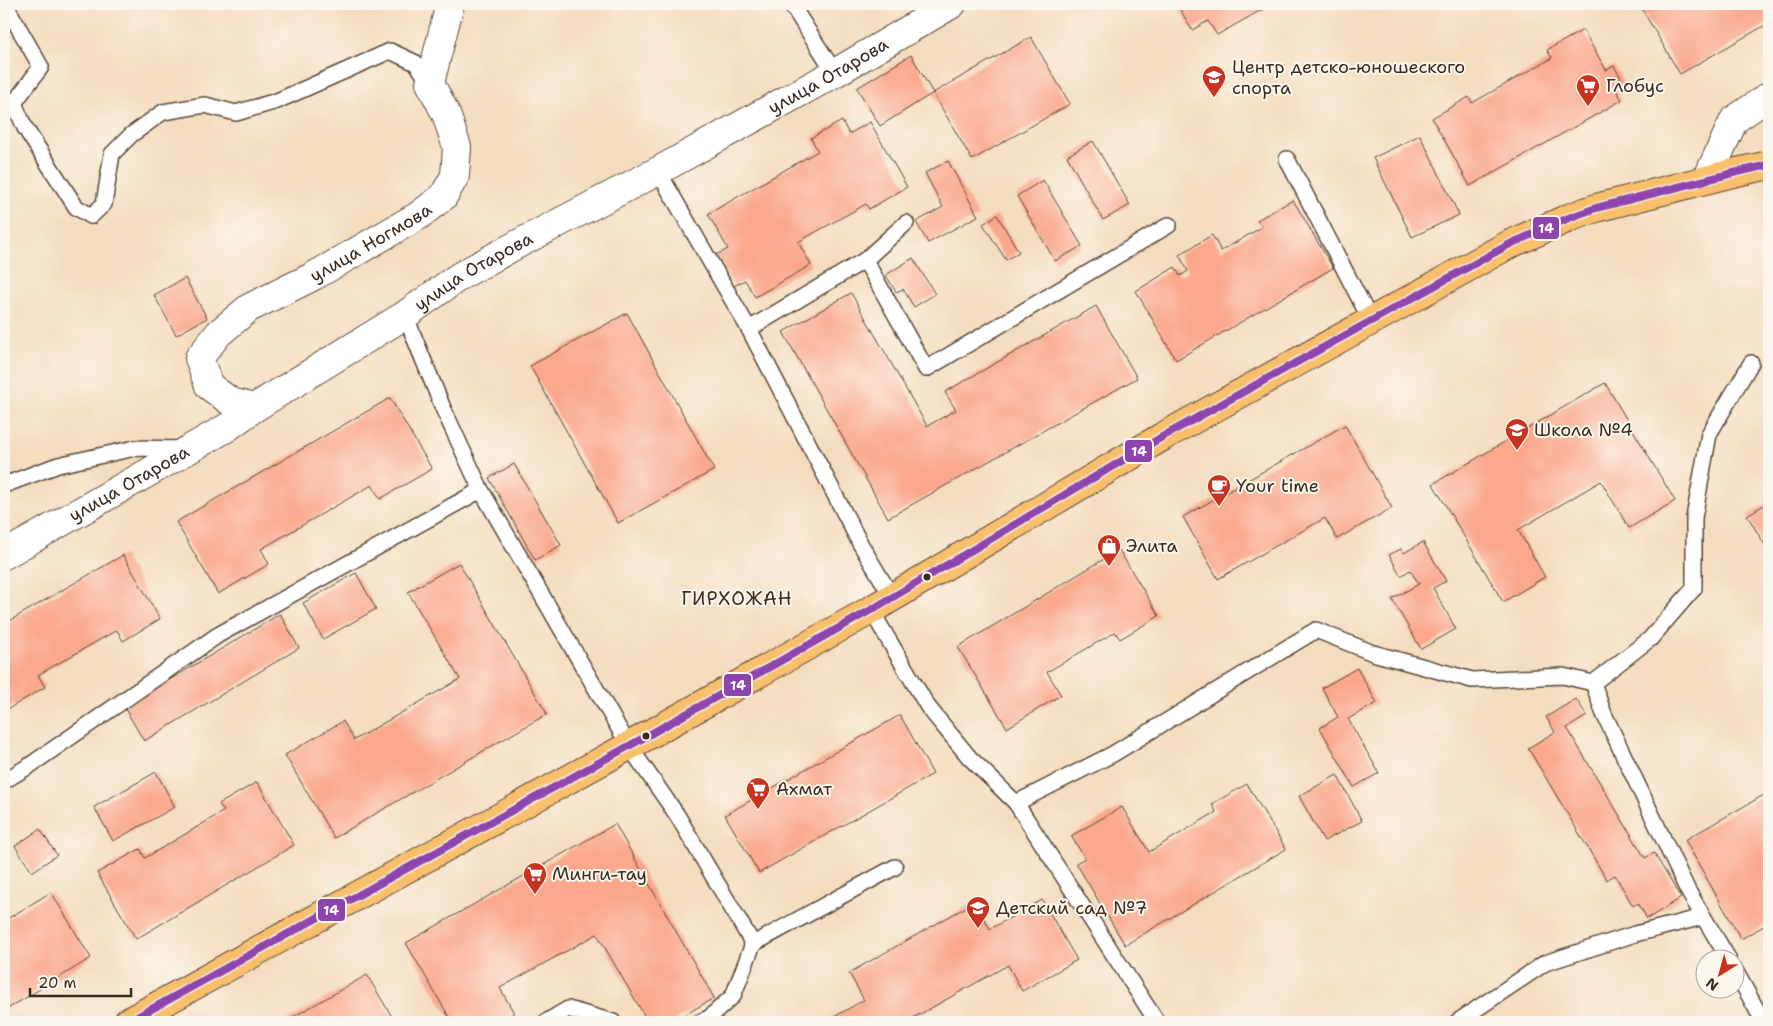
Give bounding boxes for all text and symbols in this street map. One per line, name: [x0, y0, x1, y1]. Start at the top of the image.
street label: улица Отарова: [764, 32, 893, 120]
place label: Центр детско-юношеского спорта: [1232, 55, 1465, 100]
school or university icon: Центр детско-юношеского спорта: [1201, 64, 1227, 98]
supermarket icon: Глобус: [1575, 73, 1601, 107]
place label: Глобус: [1606, 74, 1664, 98]
street label: улица Ногмова: [306, 198, 437, 288]
line badge: 14: [1532, 216, 1560, 240]
text: 14: [1538, 219, 1554, 237]
street label: улица Отарова: [409, 226, 537, 317]
school or university icon: Школа №4: [1504, 417, 1530, 451]
place label: Школа №4: [1534, 418, 1633, 442]
line badge: 14: [1124, 439, 1153, 463]
street label: улица Отарова: [65, 440, 194, 527]
text: 14: [1131, 442, 1147, 460]
cafe icon: Your time: [1206, 473, 1232, 507]
place label: Your time: [1236, 474, 1319, 498]
shop icon: Элита: [1096, 533, 1122, 567]
place label: Элита: [1126, 534, 1178, 558]
unlabelled marker: [922, 572, 932, 582]
district label: ГИРХОЖАН: [681, 586, 793, 611]
line badge: 14: [723, 673, 752, 697]
text: 14: [730, 676, 746, 694]
unlabelled marker: [641, 731, 651, 741]
supermarket icon: Ахмат: [745, 776, 771, 810]
place label: Ахмат: [776, 777, 833, 801]
supermarket icon: Минги-тау: [522, 861, 548, 895]
place label: Минги-тау: [552, 862, 647, 886]
school or university icon: Детский сад №7: [965, 895, 991, 929]
place label: Детский сад №7: [996, 896, 1147, 920]
line badge: 14: [317, 898, 346, 922]
text: 14: [323, 901, 339, 919]
north arrow: [1696, 948, 1746, 998]
scale bar: [30, 966, 131, 998]
text: 20 m: [38, 973, 77, 993]
text: N: [1702, 974, 1722, 995]

